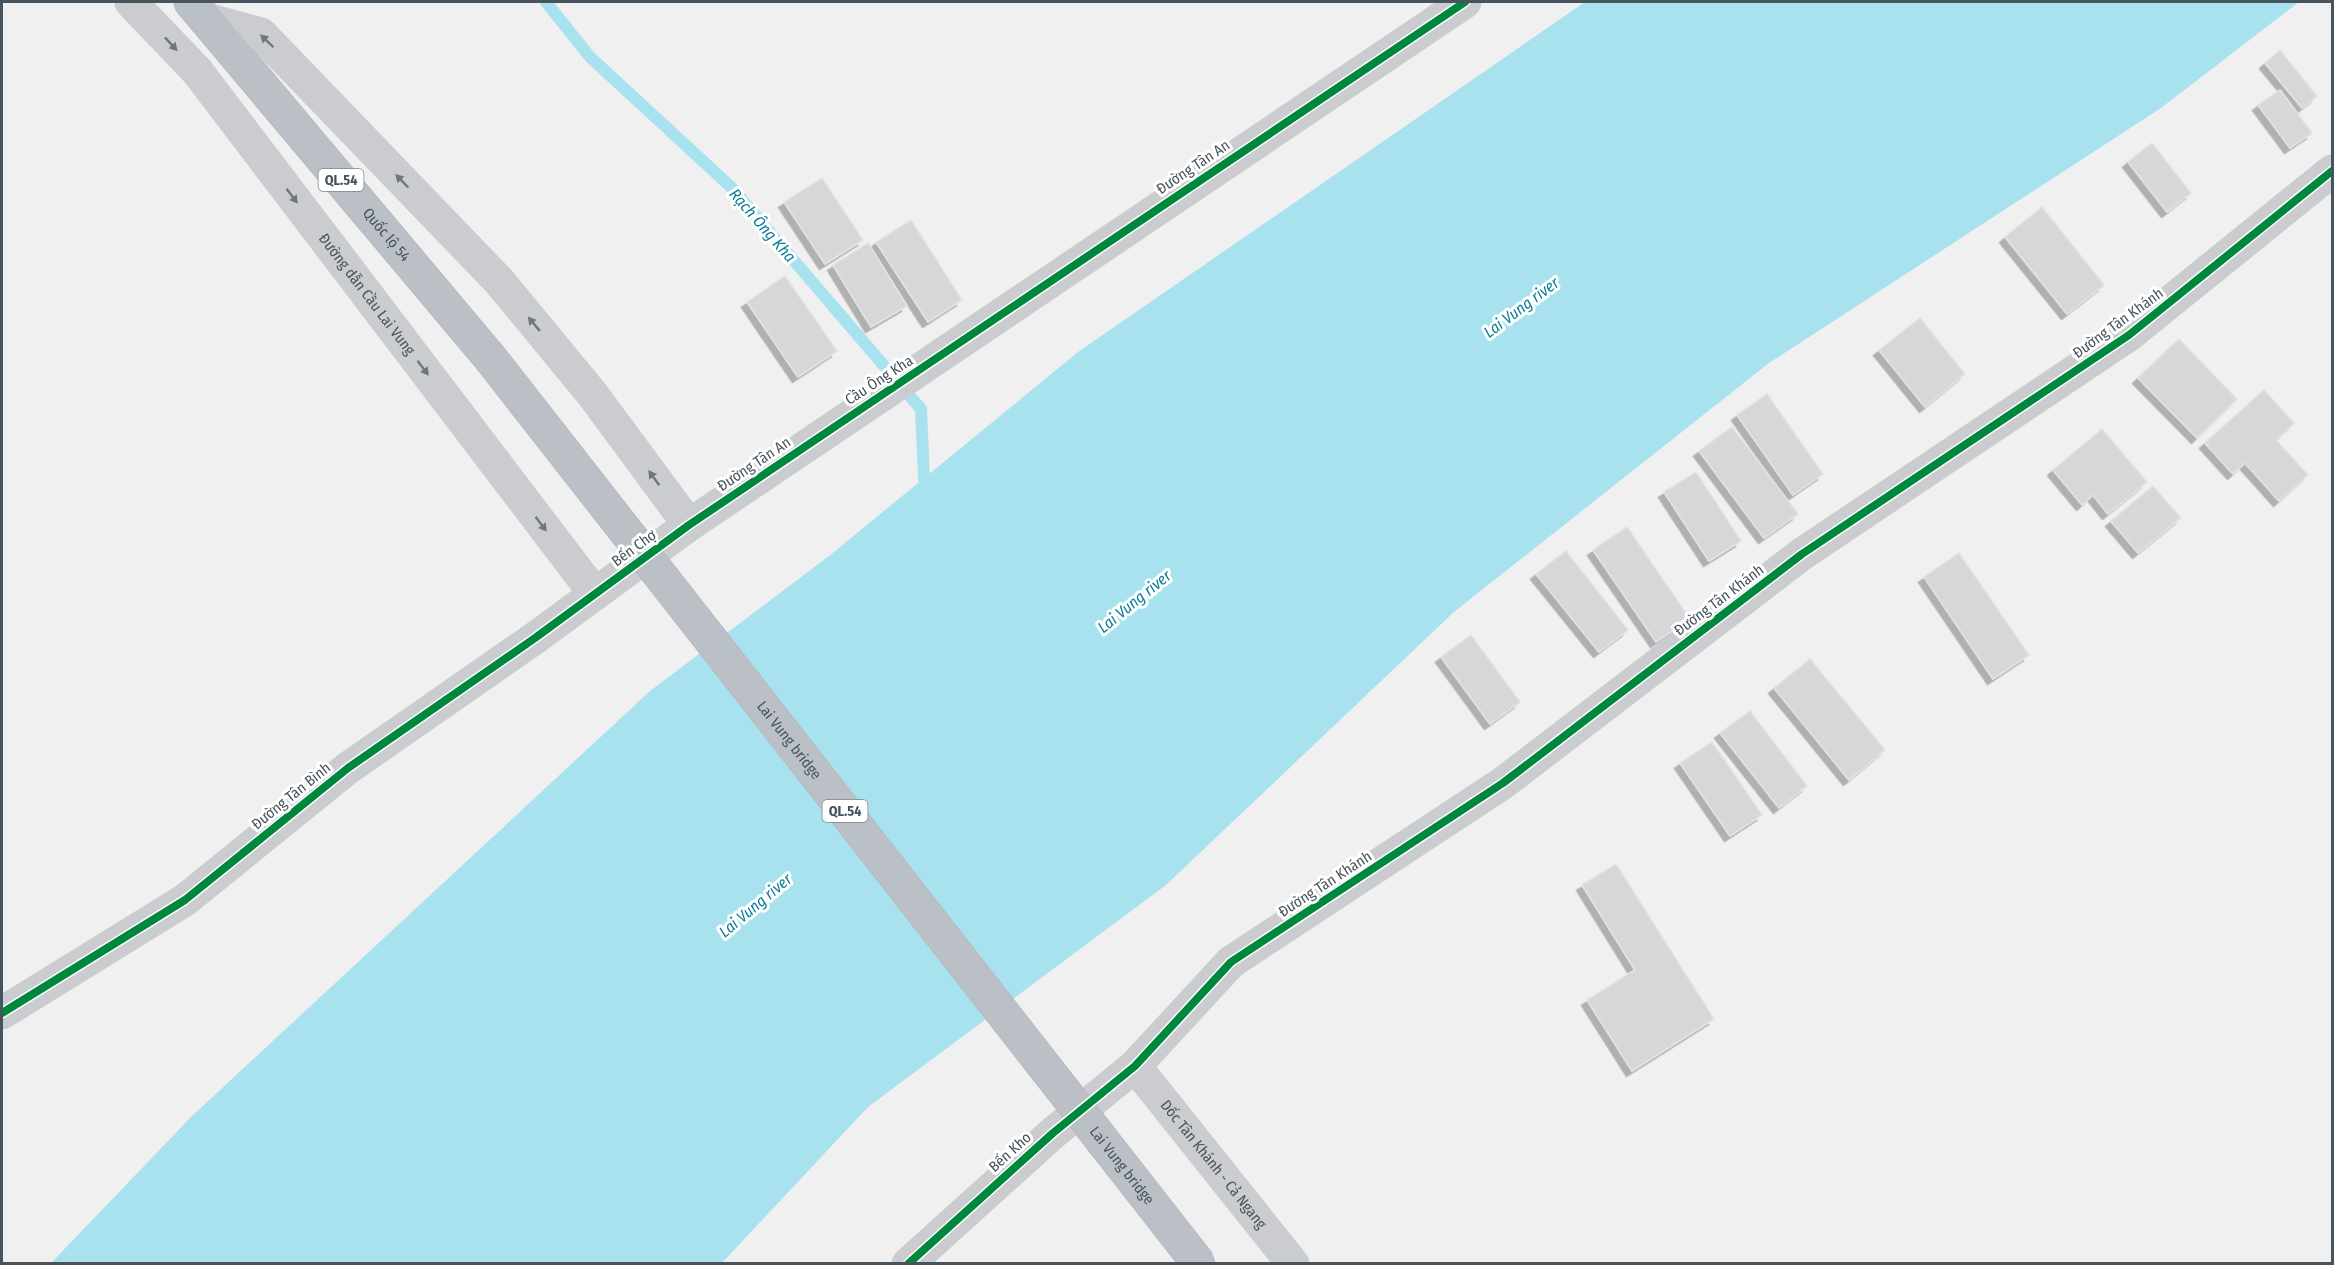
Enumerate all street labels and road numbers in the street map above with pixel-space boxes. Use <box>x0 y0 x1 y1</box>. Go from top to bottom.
street label: Đường Tân An <box>1153 136 1233 198</box>
road number: QL.54 <box>318 169 364 191</box>
street label: Quốc lộ 54 <box>359 204 414 265</box>
street label: Đường dẫn Cầu Lai Vung <box>315 230 419 359</box>
street label: Đường Tân Khánh <box>2069 284 2167 362</box>
street label: Cầu Ông Kha <box>842 351 916 409</box>
street label: Đường Tân An <box>714 433 794 495</box>
street label: Bến Chợ <box>608 525 660 570</box>
street label: Đường Tân Khánh <box>1671 560 1767 640</box>
street label: Lai Vung bridge <box>753 698 825 783</box>
street label: Đường Tân Bình <box>248 759 334 833</box>
road number: QL.54 <box>822 800 868 822</box>
street label: Đường Tân Khánh <box>1275 847 1375 921</box>
street label: Dốc Tân Khánh - Cả Ngang <box>1157 1096 1270 1233</box>
street label: Lai Vung bridge <box>1086 1123 1158 1208</box>
street label: Bến Kho <box>985 1128 1035 1176</box>

